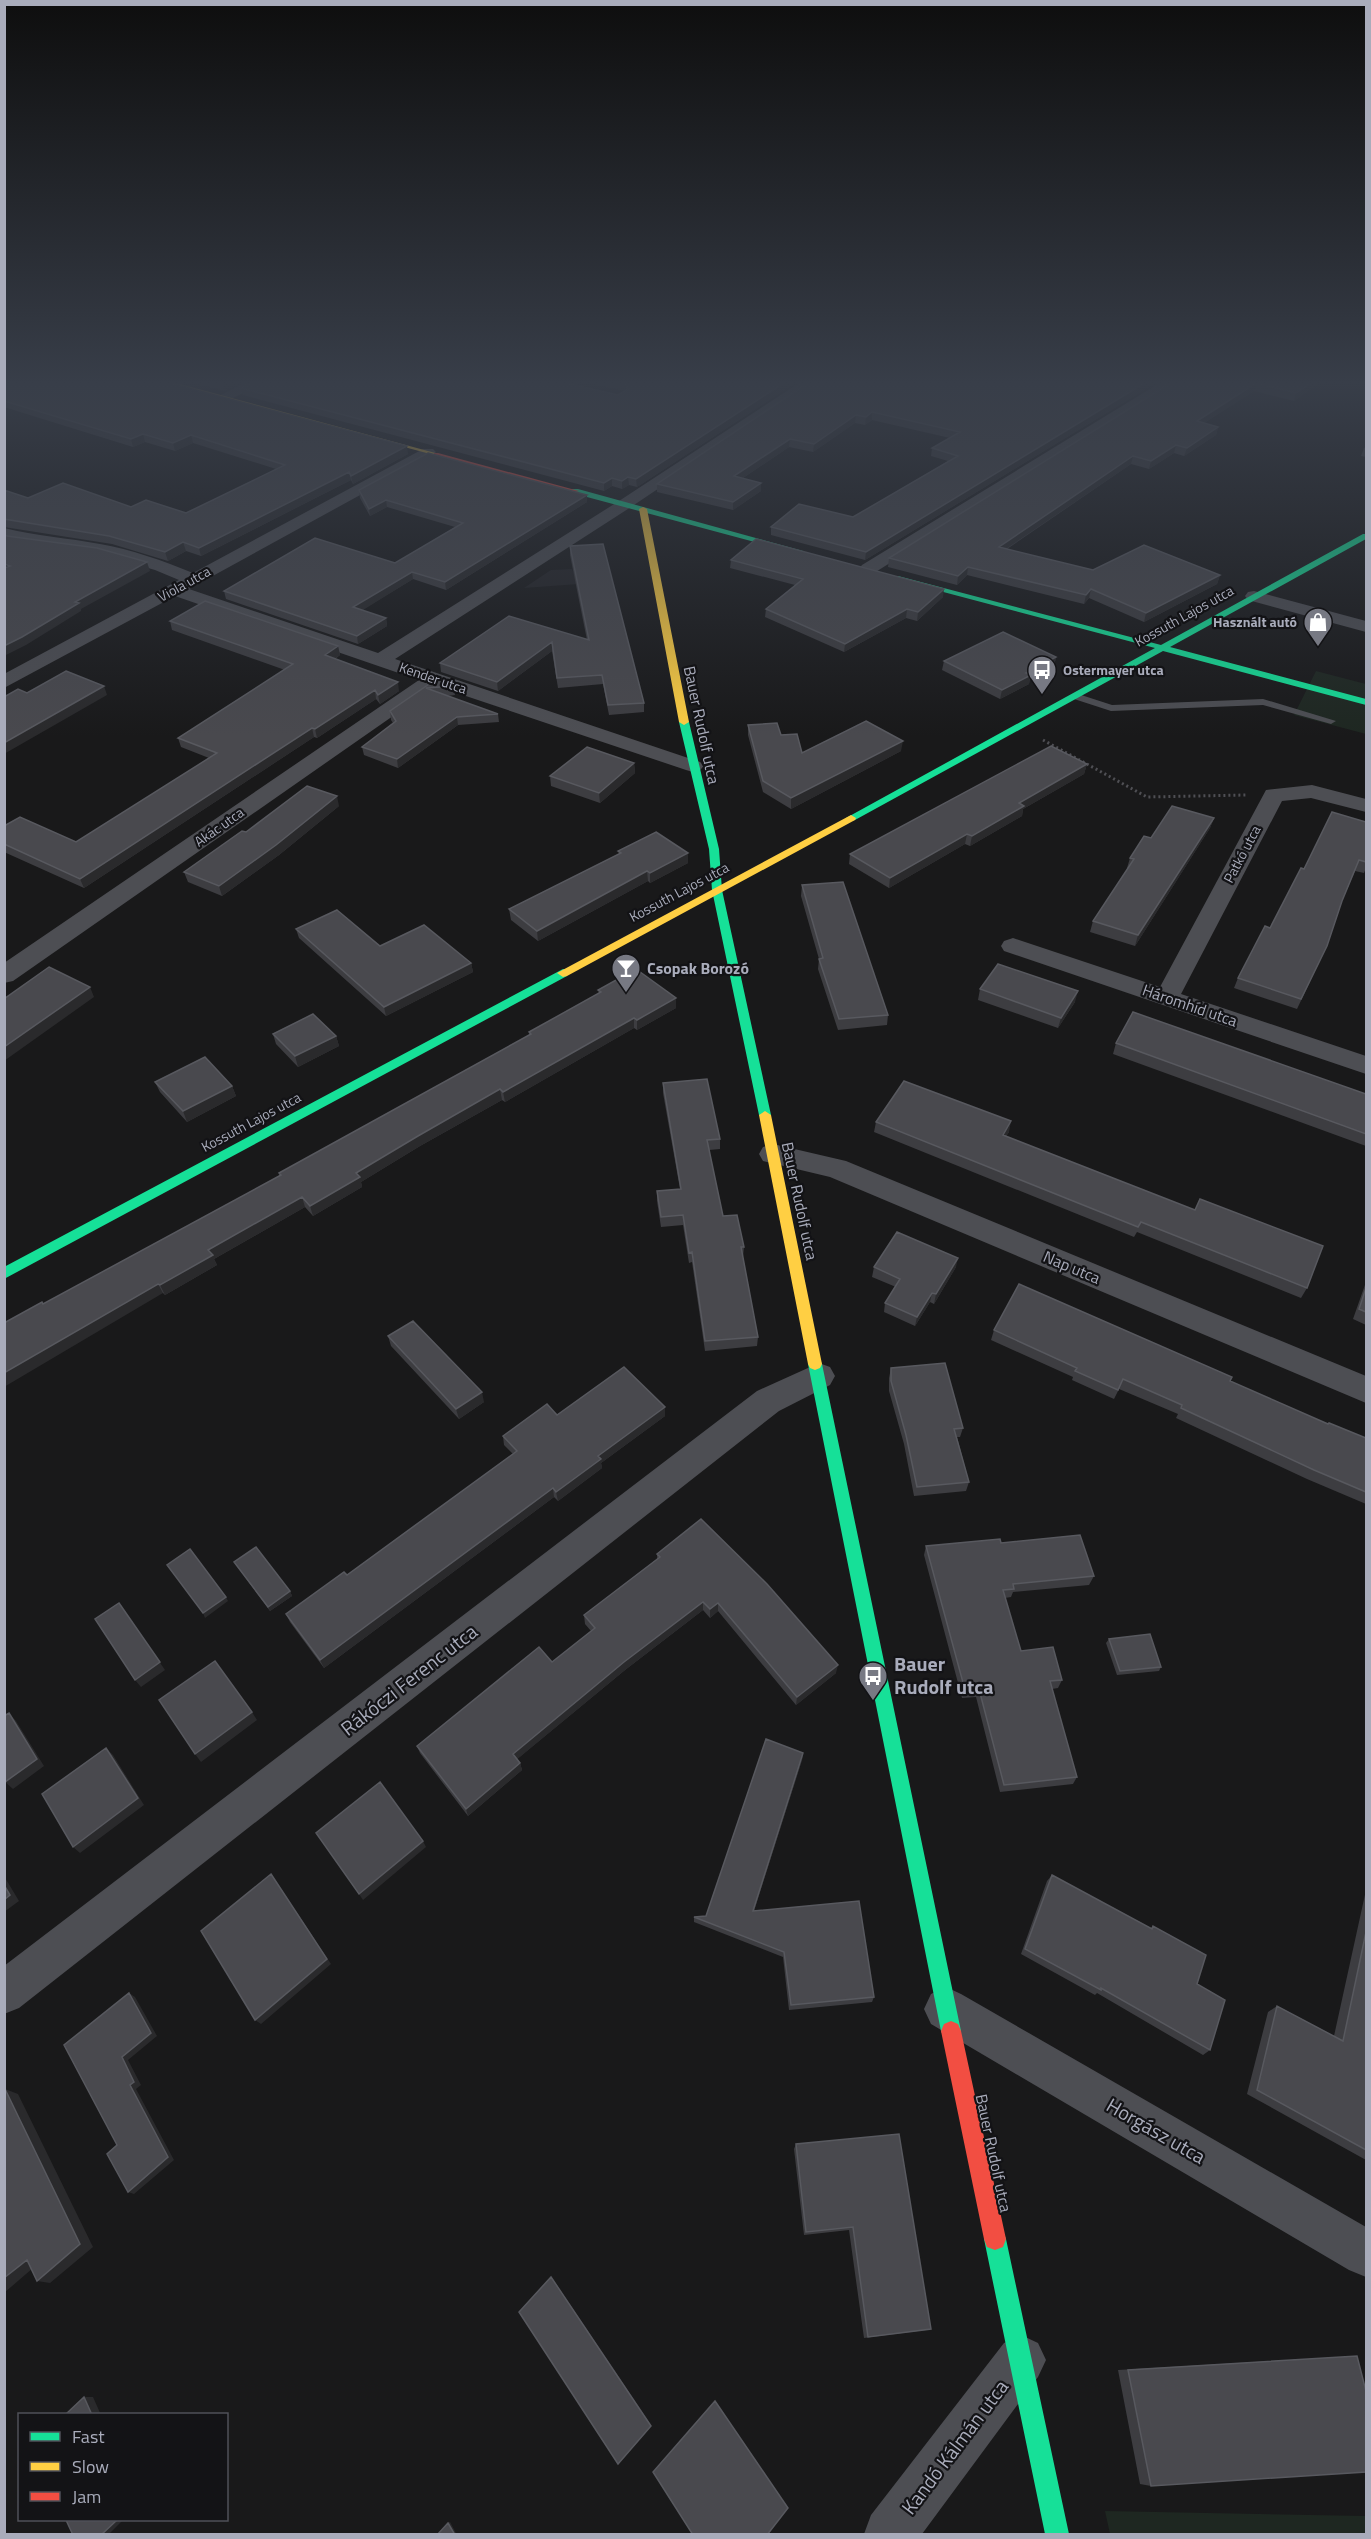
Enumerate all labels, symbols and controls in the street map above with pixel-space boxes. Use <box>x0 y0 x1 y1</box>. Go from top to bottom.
street label: Viola utca <box>154 560 214 607</box>
street label: Kossuth Lajos utca <box>1130 580 1237 651</box>
shop icon: Használt autó <box>1302 606 1334 648</box>
place label: Használt autó <box>1213 611 1297 632</box>
bus stop icon: Ostermayer utca <box>1026 654 1058 696</box>
street label: Kender utca <box>397 656 470 699</box>
place label: Ostermayer utca <box>1063 659 1164 680</box>
street label: Bauer Rudolf utca <box>678 664 726 786</box>
street label: Akác utca <box>189 802 248 851</box>
street label: Patkó utca <box>1218 821 1266 886</box>
street label: Kossuth Lajos utca <box>625 856 732 927</box>
bar icon: Csopak Borozó <box>610 952 642 994</box>
place label: Csopak Borozó <box>647 956 749 980</box>
street label: Háromhíd utca <box>1139 978 1241 1032</box>
street label: Kossuth Lajos utca <box>197 1086 304 1157</box>
street label: Bauer Rudolf utca <box>776 1140 824 1262</box>
street label: Nap utca <box>1040 1244 1104 1290</box>
street label: Rákóczi Ferenc utca <box>334 1616 484 1743</box>
place label: Bauer Rudolf utca <box>894 1648 994 1702</box>
bus stop icon: Bauer Rudolf utca <box>857 1660 889 1702</box>
street label: Horgász utca <box>1101 2090 1212 2172</box>
street label: Bauer Rudolf utca <box>970 2092 1018 2214</box>
street label: Kandó Kálmán utca <box>893 2373 1016 2521</box>
legend <box>18 2413 228 2521</box>
text: Fast <box>72 2423 105 2450</box>
text: Slow <box>72 2453 109 2480</box>
text: Jam <box>72 2483 101 2510</box>

